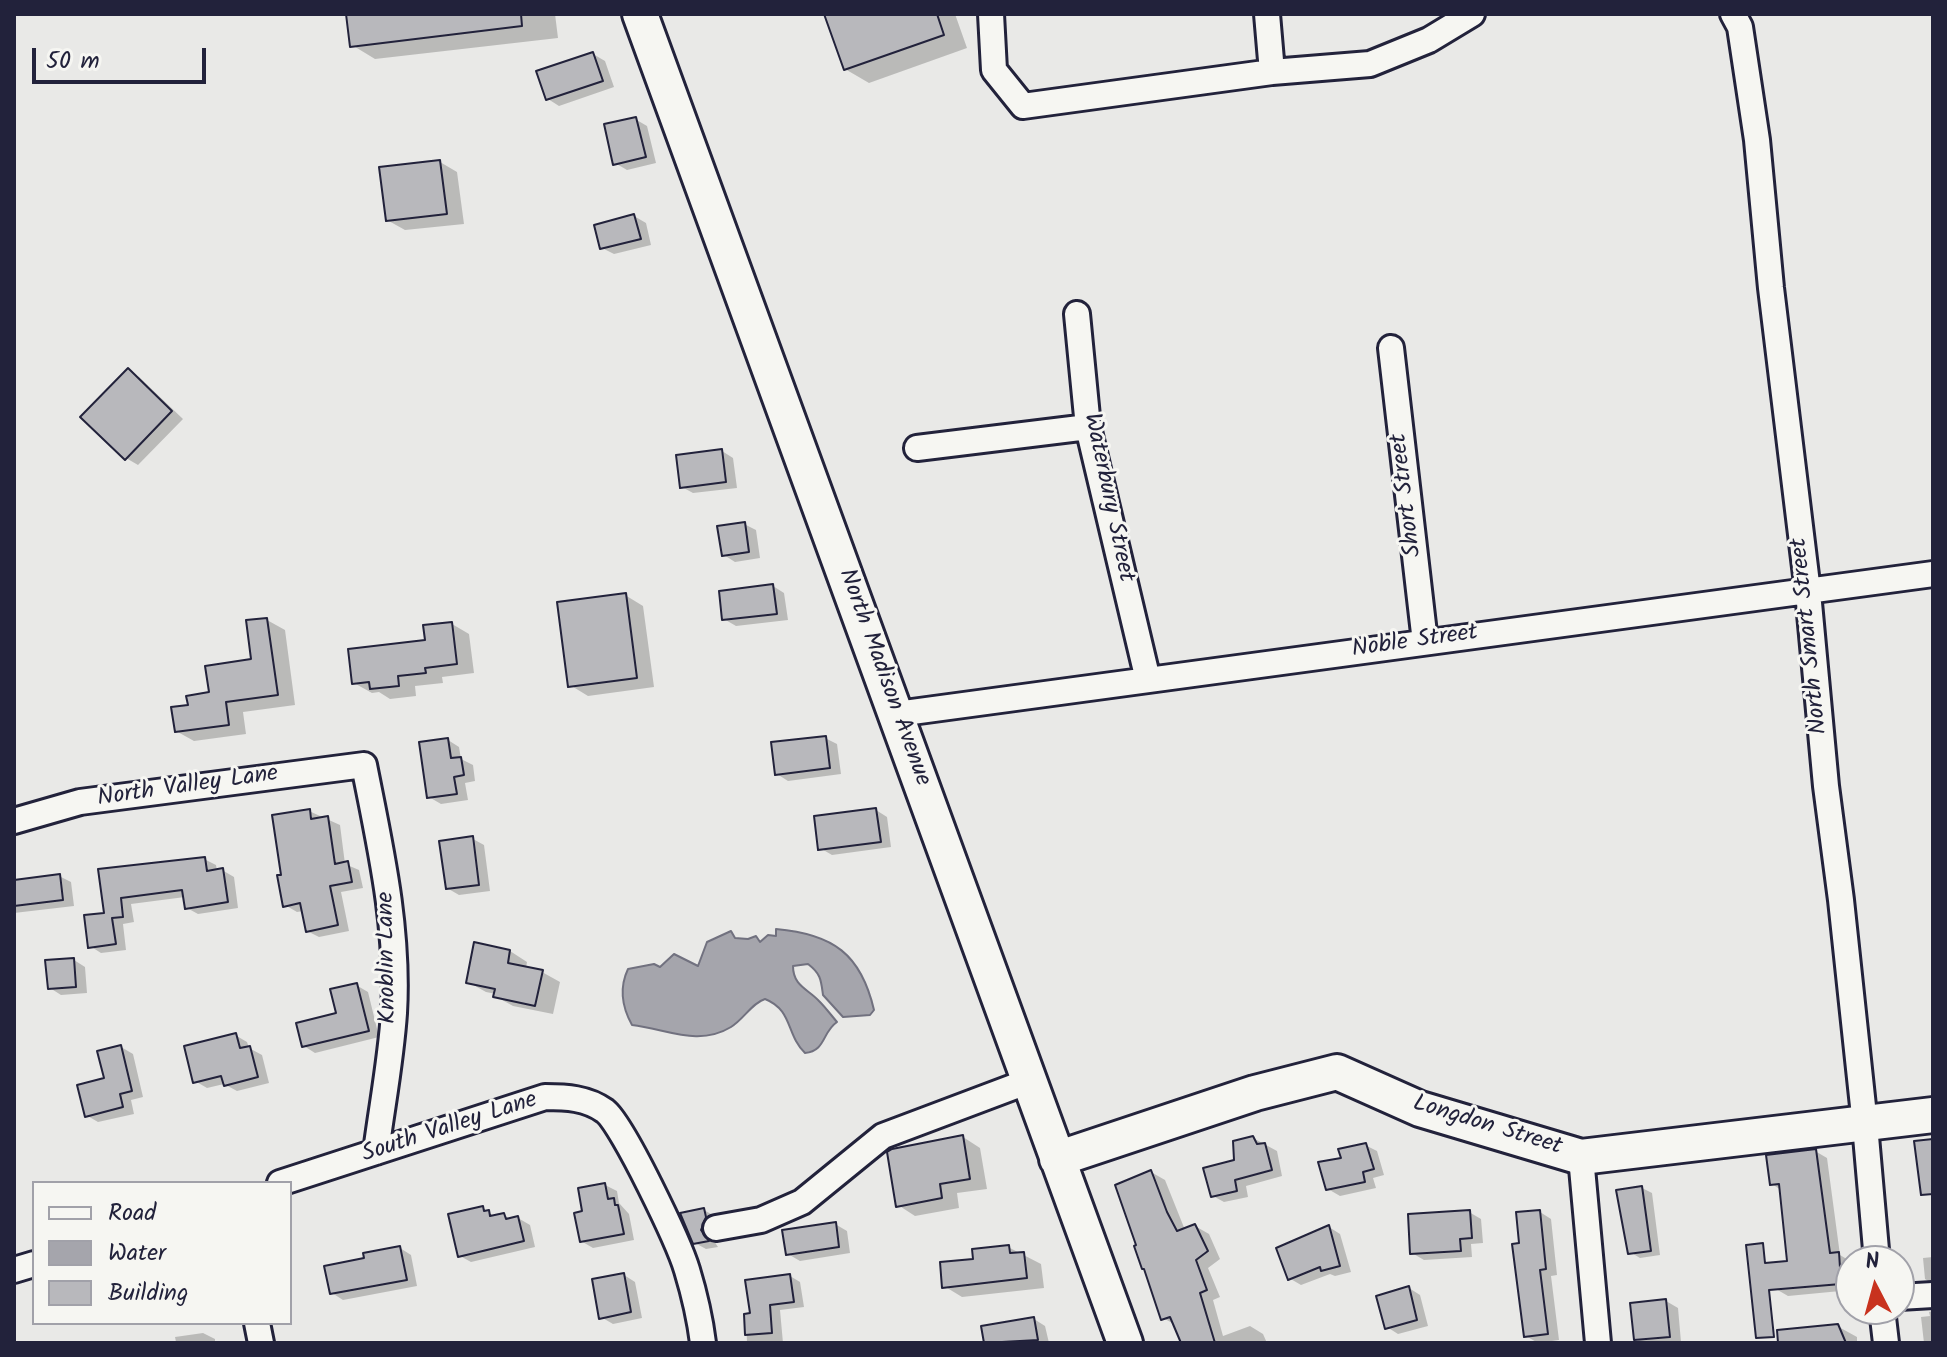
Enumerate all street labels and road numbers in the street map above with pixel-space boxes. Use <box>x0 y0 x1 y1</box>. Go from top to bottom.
street label: Waterbury Street <box>1075 411 1139 585</box>
street label: Short Street <box>1386 432 1430 558</box>
street label: North Smart Street <box>1786 536 1836 736</box>
street label: North Madison Avenue <box>830 566 936 790</box>
street label: Noble Street <box>1350 620 1480 666</box>
street label: North Valley Lane <box>96 761 280 815</box>
street label: Knoblin Lane <box>373 892 405 1024</box>
street label: South Valley Lane <box>359 1087 541 1171</box>
street label: Longdon Street <box>1409 1091 1565 1163</box>

